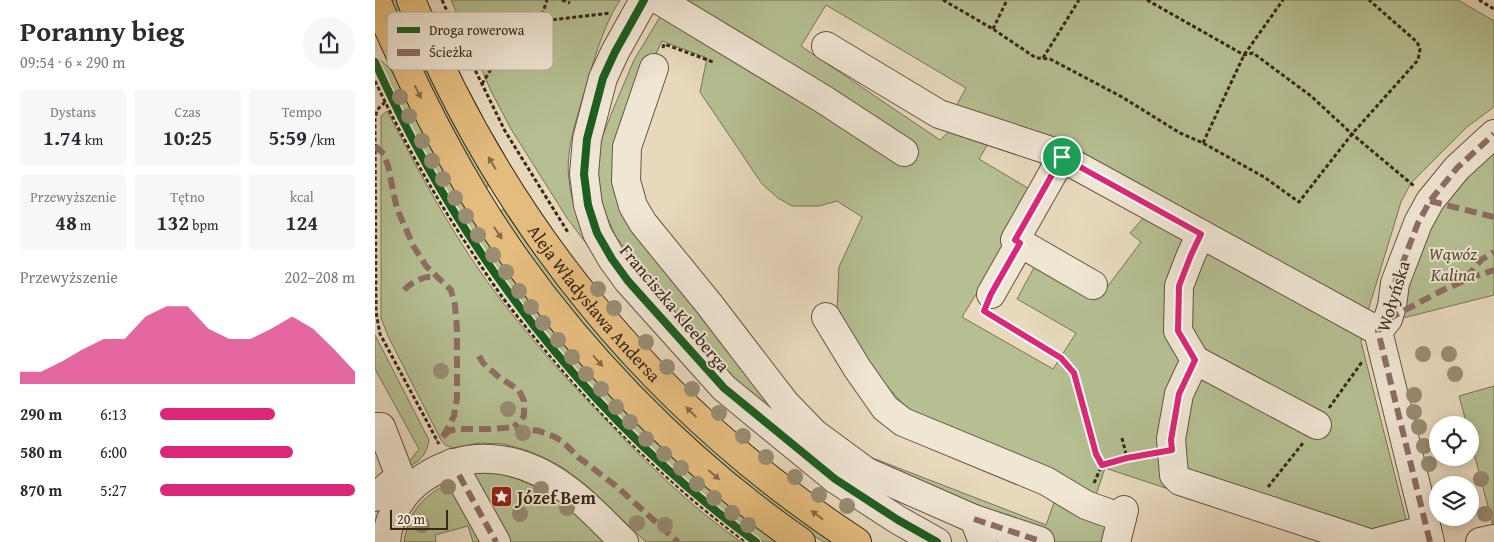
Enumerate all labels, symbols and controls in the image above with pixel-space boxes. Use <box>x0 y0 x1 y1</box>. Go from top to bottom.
text: Poranny bieg <box>20 10 184 51</box>
legend <box>387 12 553 70</box>
button: share <box>303 17 355 69</box>
text: Droga rowerowa <box>429 20 525 40</box>
text: Ścieżka <box>429 42 473 62</box>
text: 09:54 · 6 × 290 m <box>20 50 125 74</box>
one-way arrow <box>414 85 422 99</box>
text: Dystans <box>50 102 96 122</box>
text: Czas <box>175 102 200 122</box>
text: Tempo <box>282 102 322 122</box>
text: 1.74 <box>43 122 82 153</box>
text: 10:25 <box>163 122 212 153</box>
text: 5:59 <box>268 122 307 153</box>
text: km <box>82 130 103 150</box>
text: /km <box>307 130 335 150</box>
pin <box>1041 136 1083 178</box>
icon: arrive <box>1048 143 1076 171</box>
one-way arrow <box>487 156 496 170</box>
text: Przewyższenie <box>30 187 116 207</box>
text: Tętno <box>170 187 205 207</box>
text: kcal <box>290 187 314 207</box>
text: 48 <box>55 207 77 238</box>
text: 132 <box>157 207 189 238</box>
text: 124 <box>286 207 318 238</box>
text: m <box>77 215 91 235</box>
text: bpm <box>189 215 218 235</box>
street label: Aleja Władysława Andersa <box>522 219 668 388</box>
one-way arrow <box>493 227 503 240</box>
street label: Franciszka Kleeberga <box>613 238 737 378</box>
park label: Wąwóz Kalina <box>1429 240 1477 288</box>
street label: Wołyńska <box>1369 257 1417 335</box>
text: Przewyższenie <box>20 265 118 289</box>
text: 202–208 m <box>285 265 355 289</box>
one-way arrow <box>592 355 604 367</box>
text: 290 m <box>20 402 62 426</box>
text: 6:13 <box>100 402 127 426</box>
one-way arrow <box>686 406 698 418</box>
map controls <box>1429 416 1479 526</box>
button: locate <box>1429 416 1479 466</box>
text: 580 m <box>20 440 62 464</box>
text: 6:00 <box>100 440 127 464</box>
one-way arrow <box>708 469 720 481</box>
button: layers <box>1429 476 1479 526</box>
text: 870 m <box>20 478 62 502</box>
text: 5:27 <box>100 478 127 502</box>
place label: Józef Bem <box>514 484 596 511</box>
place icon: Józef Bem <box>489 485 513 509</box>
scale bar <box>390 507 447 530</box>
text: 20 m <box>397 509 425 529</box>
one-way arrow <box>811 509 824 520</box>

